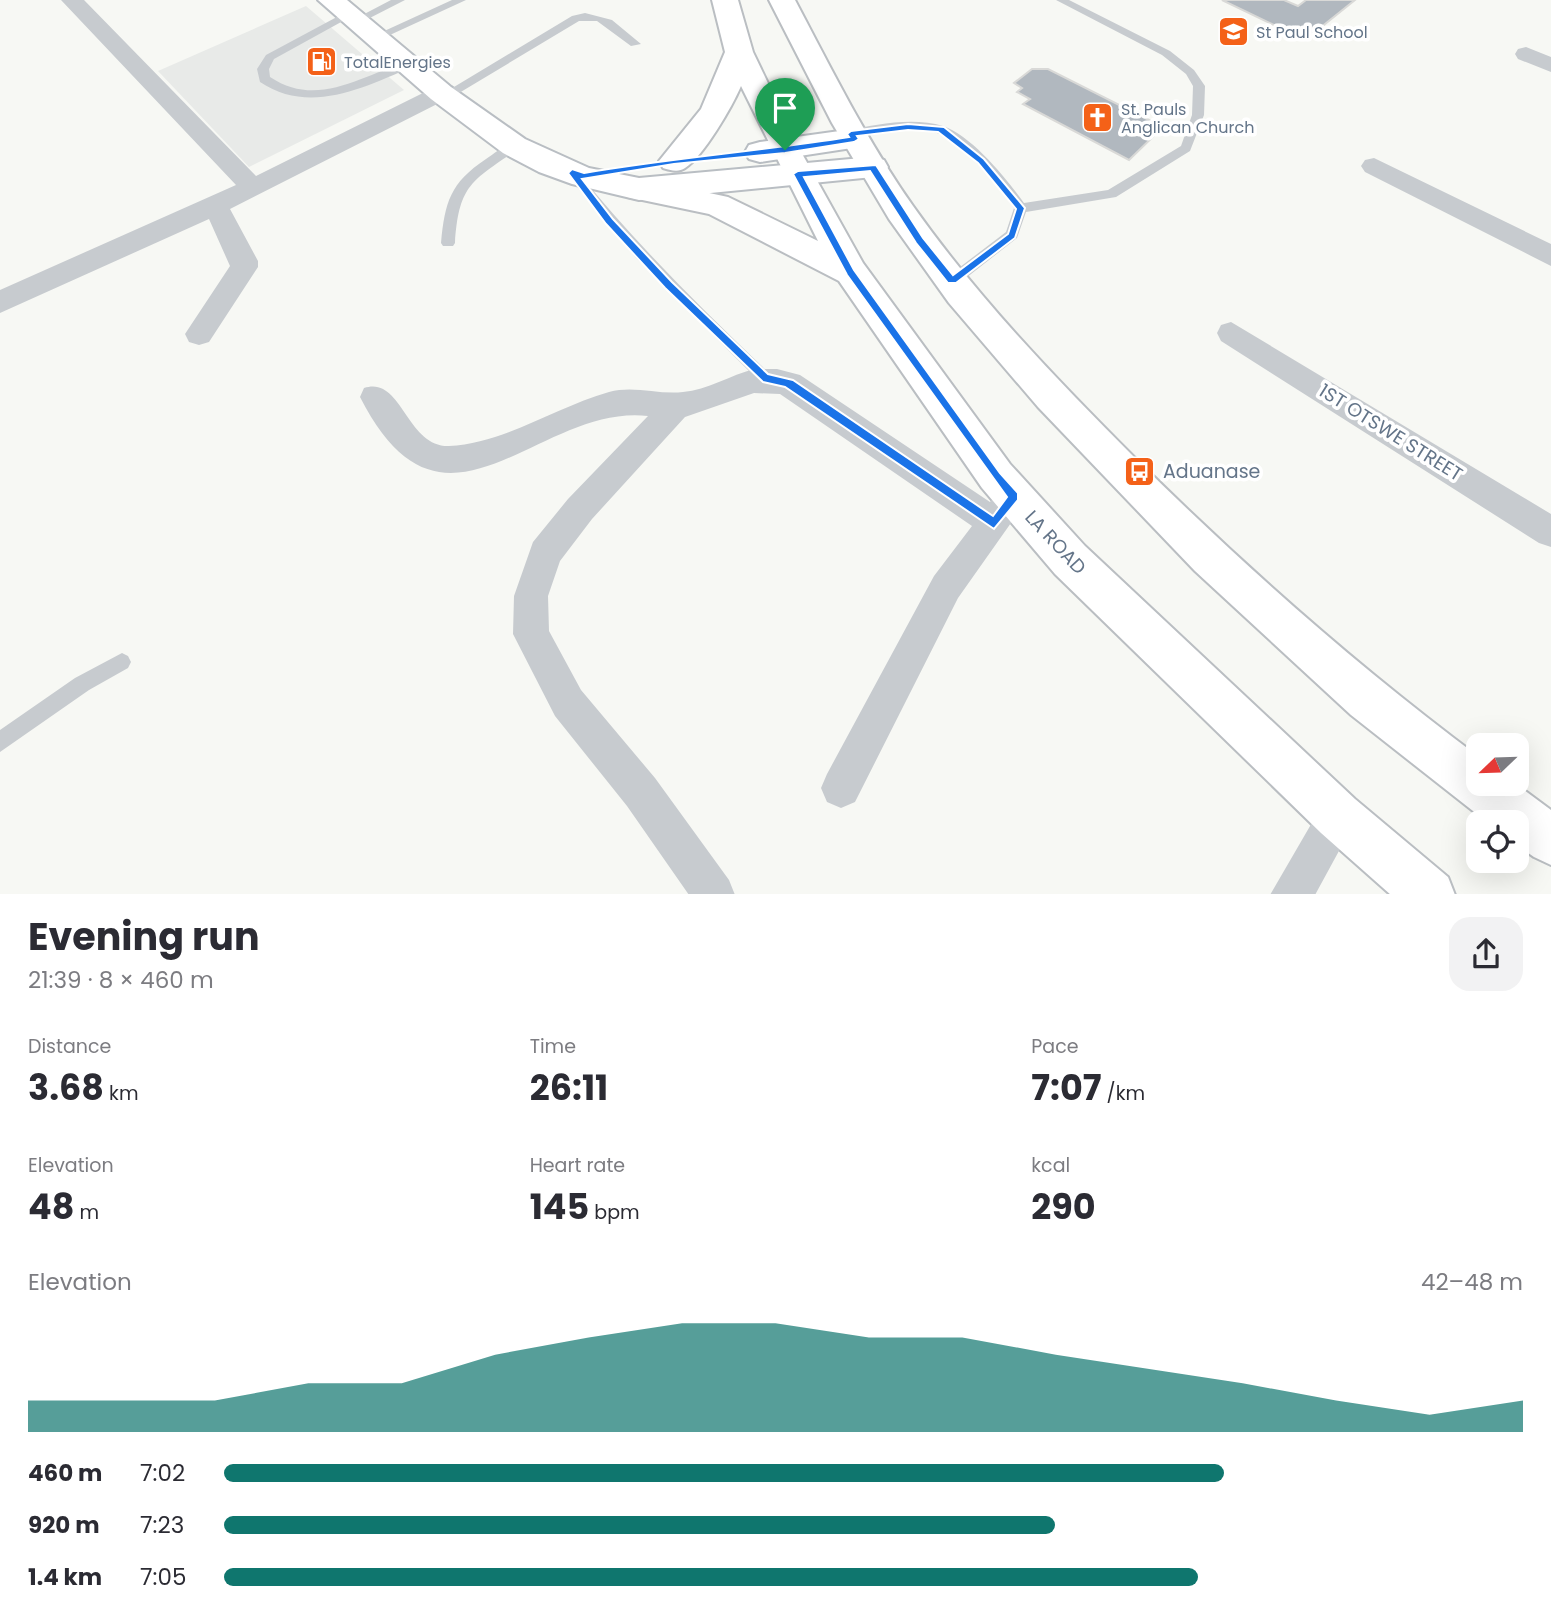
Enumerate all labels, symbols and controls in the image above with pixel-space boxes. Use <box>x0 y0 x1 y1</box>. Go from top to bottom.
school or university icon: St Paul School <box>1216 15 1250 49</box>
place label: St Paul School <box>1256 21 1368 44</box>
fuel station icon: TotalEnergies <box>304 45 338 79</box>
place label: TotalEnergies <box>344 51 451 74</box>
pin <box>755 78 815 150</box>
icon: arrive <box>766 89 804 127</box>
place label: St. Pauls Anglican Church <box>1121 98 1255 139</box>
church icon: St. Pauls Anglican Church <box>1081 101 1115 135</box>
street label: 1ST OTSWE STREET <box>1314 377 1468 488</box>
bus stop icon: Aduanase <box>1123 454 1157 488</box>
place label: Aduanase <box>1163 458 1260 485</box>
street label: LA ROAD <box>1019 504 1092 580</box>
north arrow <box>1466 733 1530 796</box>
map controls <box>1466 733 1529 873</box>
button: locate <box>1466 810 1529 873</box>
text: Evening run <box>28 910 260 963</box>
button: share <box>1449 917 1523 991</box>
text: 21:39 · 8 × 460 m <box>28 964 214 996</box>
text: Distance <box>28 1033 111 1060</box>
text: Time <box>530 1033 576 1060</box>
text: Pace <box>1031 1033 1079 1060</box>
text: 3.68 <box>28 1063 104 1112</box>
text: 26:11 <box>530 1063 608 1112</box>
text: 7:07 <box>1031 1063 1102 1112</box>
text: km <box>104 1080 138 1107</box>
text: /km <box>1102 1080 1145 1107</box>
text: Elevation <box>28 1152 114 1179</box>
text: Heart rate <box>530 1152 625 1179</box>
text: kcal <box>1031 1152 1070 1179</box>
text: 48 <box>28 1182 74 1231</box>
text: 145 <box>530 1182 589 1231</box>
text: 290 <box>1031 1182 1096 1231</box>
text: m <box>74 1199 99 1226</box>
text: bpm <box>589 1199 640 1226</box>
text: Elevation <box>28 1266 132 1298</box>
text: 42–48 m <box>1421 1266 1523 1298</box>
text: 460 m <box>28 1457 102 1489</box>
text: 7:02 <box>140 1457 185 1489</box>
text: 920 m <box>28 1509 100 1541</box>
text: 7:23 <box>140 1509 184 1541</box>
text: 1.4 km <box>28 1561 102 1593</box>
text: 7:05 <box>140 1561 186 1593</box>

